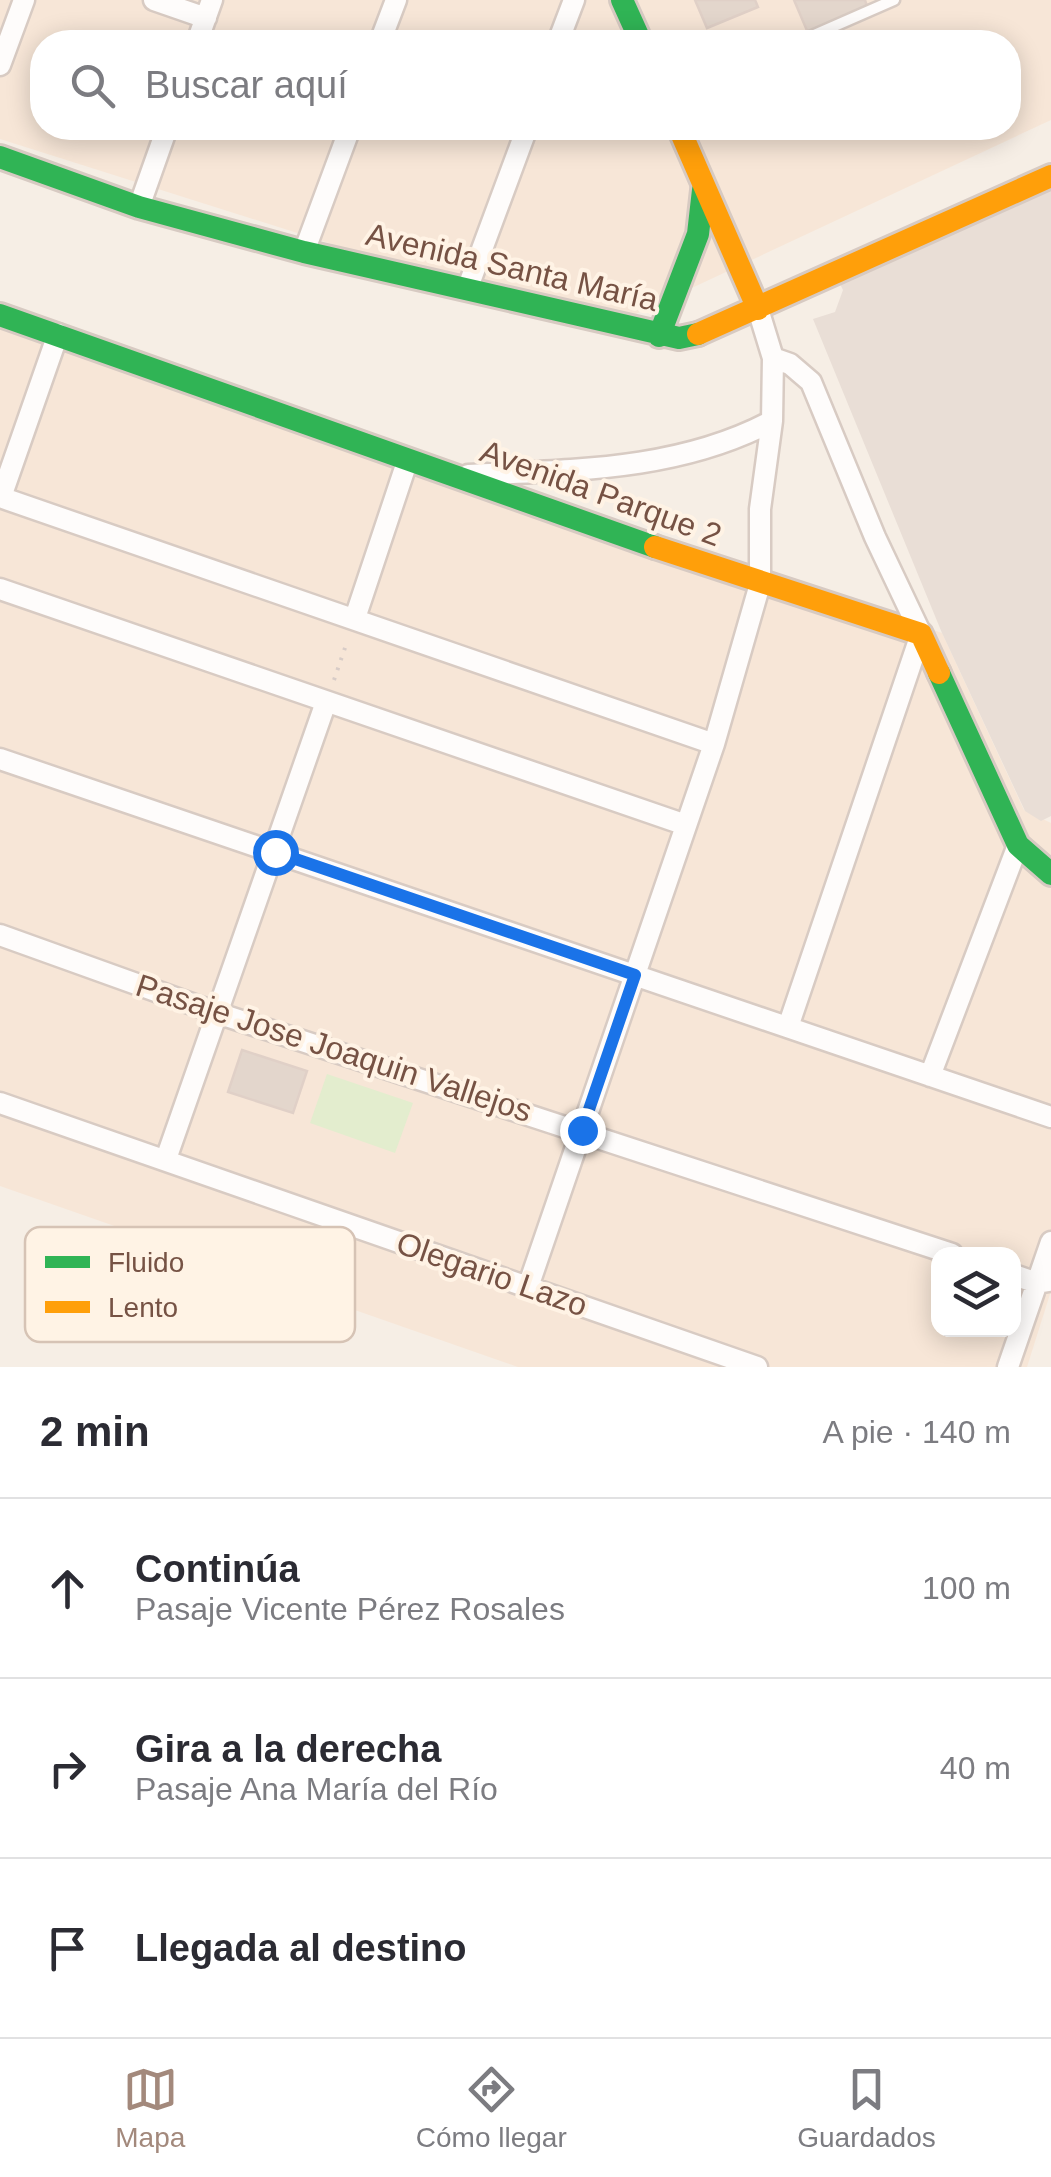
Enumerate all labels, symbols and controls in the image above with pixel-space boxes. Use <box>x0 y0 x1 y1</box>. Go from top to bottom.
search box <box>30 30 1021 140</box>
icon: search <box>65 58 120 113</box>
text: Buscar aquí <box>145 64 348 106</box>
street label: Avenida Santa María <box>363 216 662 318</box>
street label: Avenida Parque 2 <box>476 433 726 553</box>
route start <box>253 830 299 876</box>
street label: Pasaje Jose Joaquin Vallejos <box>132 967 536 1129</box>
route end <box>560 1108 606 1154</box>
street label: Olegario Lazo <box>392 1225 592 1323</box>
legend <box>25 1227 355 1342</box>
text: Fluido <box>108 1247 184 1278</box>
map controls <box>931 1247 1021 1337</box>
button: layers <box>931 1247 1021 1337</box>
text: Lento <box>108 1292 178 1323</box>
text: 2 min <box>40 1408 150 1455</box>
text: A pie · 140 m <box>822 1414 1011 1450</box>
text: Continúa <box>135 1548 300 1590</box>
icon: ahead <box>40 1561 95 1616</box>
text: 100 m <box>922 1570 1011 1606</box>
text: Pasaje Vicente Pérez Rosales <box>135 1591 565 1627</box>
text: Gira a la derecha <box>135 1728 441 1770</box>
icon: right <box>40 1741 95 1796</box>
text: 40 m <box>940 1750 1011 1786</box>
text: Pasaje Ana María del Río <box>135 1771 498 1807</box>
icon: arrive <box>40 1921 95 1976</box>
text: Llegada al destino <box>135 1927 467 1969</box>
tab: Mapa <box>115 2062 185 2154</box>
tab: Cómo llegar <box>416 2062 567 2154</box>
tab: Guardados <box>797 2062 936 2154</box>

